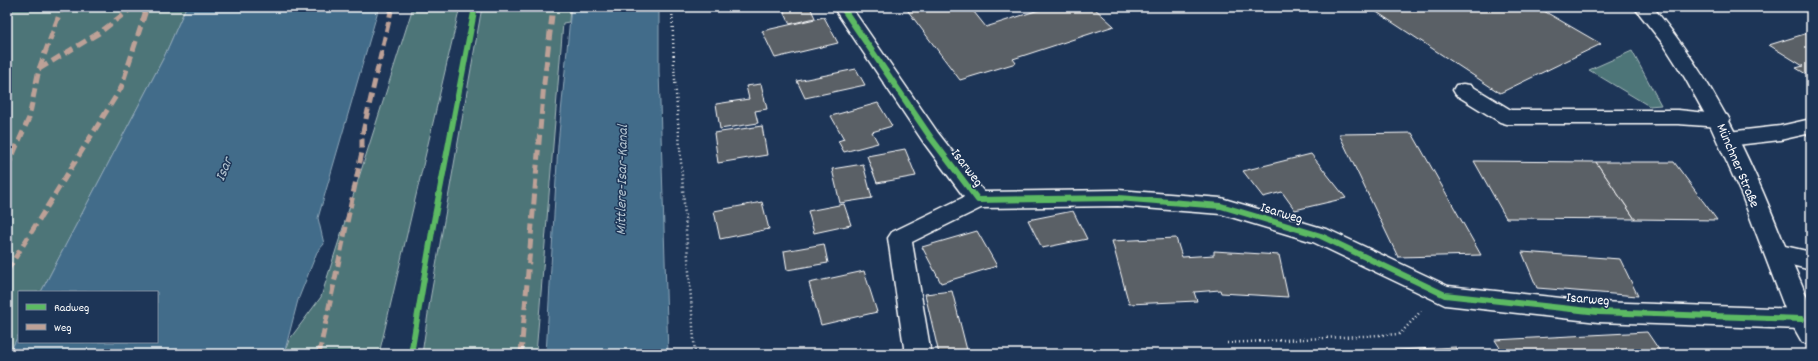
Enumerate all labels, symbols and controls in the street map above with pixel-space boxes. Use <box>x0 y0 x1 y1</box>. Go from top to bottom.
street label: Münchner Straße <box>1710 121 1764 211</box>
water label: Mittlere-Isar-Kanal <box>611 123 635 235</box>
street label: Isarweg <box>945 145 987 192</box>
water label: Isar <box>210 153 240 185</box>
street label: Isarweg <box>1258 198 1305 230</box>
street label: Isarweg <box>1565 288 1610 312</box>
legend <box>18 291 158 343</box>
text: Radweg <box>54 300 89 317</box>
text: Weg <box>54 320 71 337</box>

